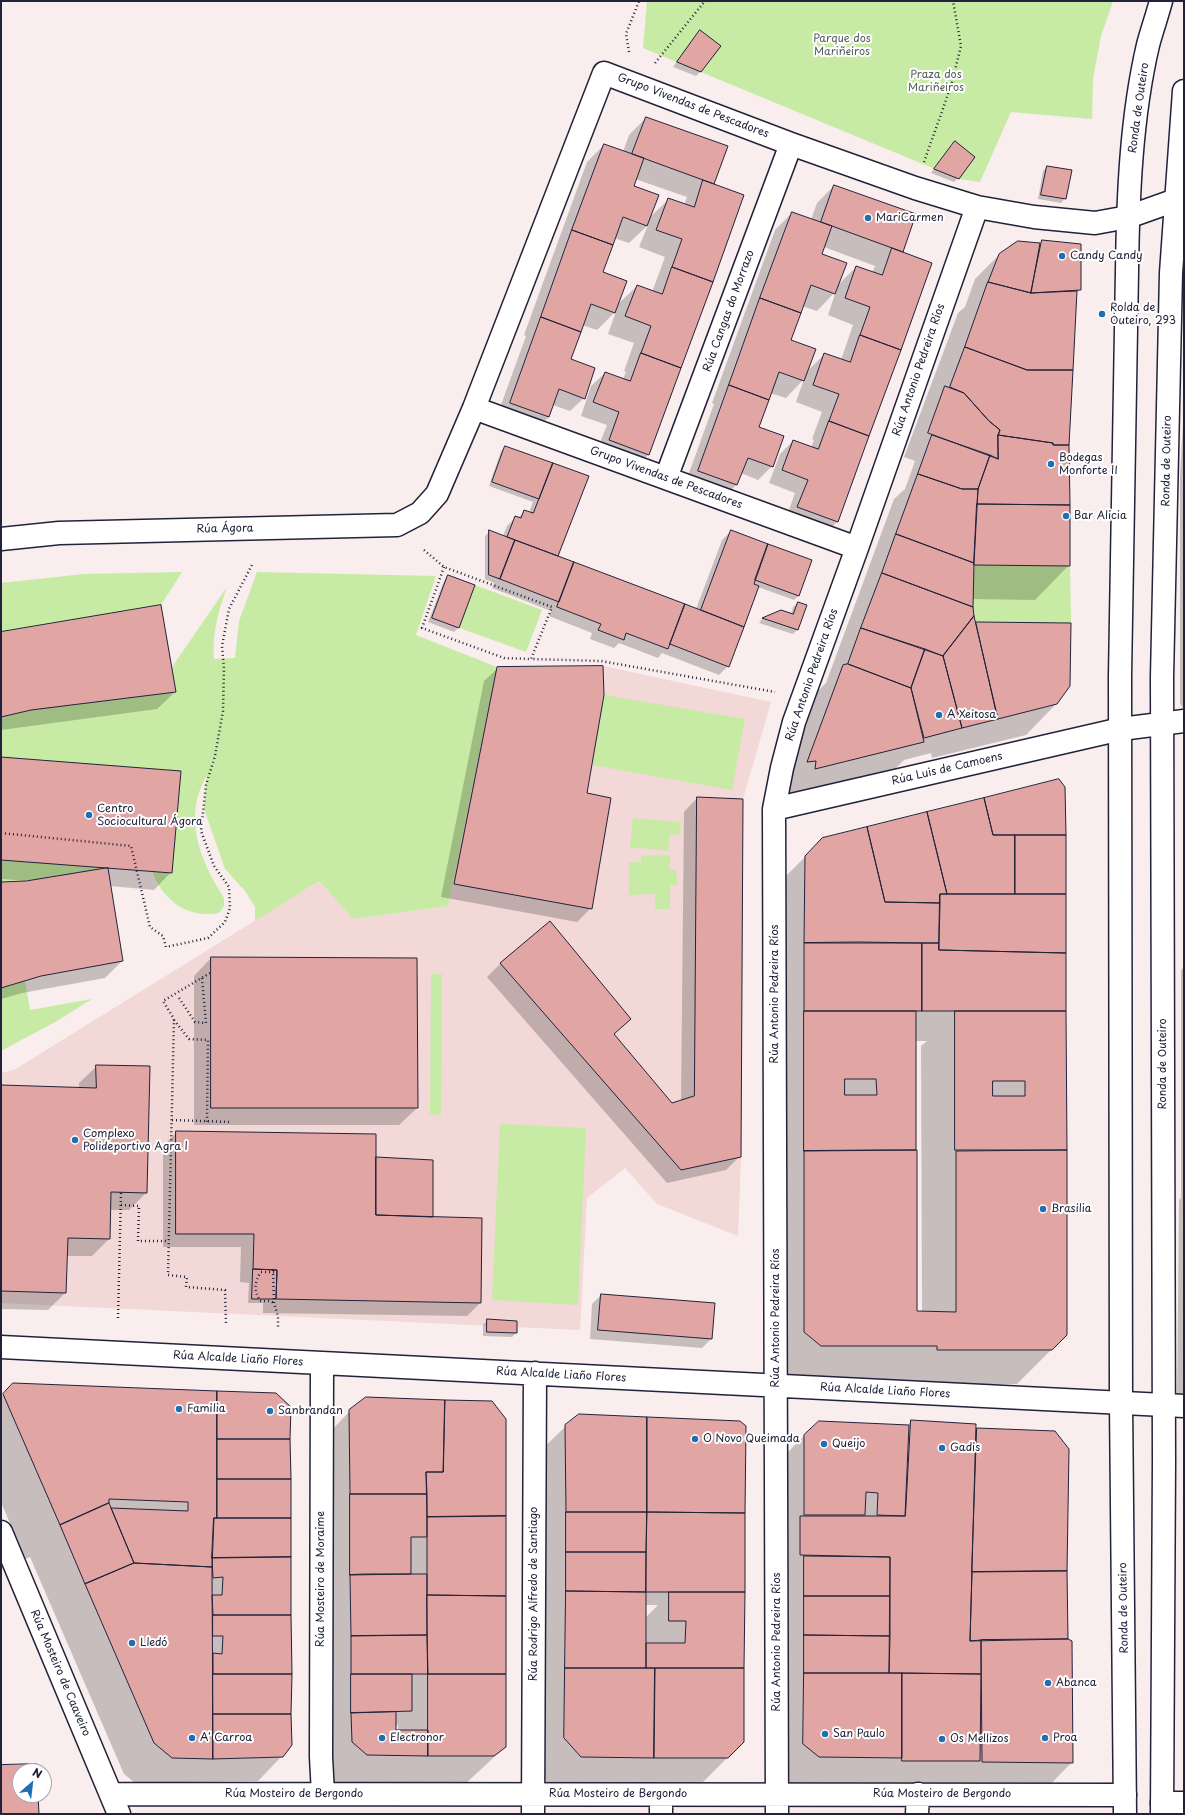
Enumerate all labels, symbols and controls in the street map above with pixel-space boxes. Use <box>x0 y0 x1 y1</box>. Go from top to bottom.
park label: Parque dos Mariñeiros <box>813 32 871 58</box>
street label: Ronda de Outeiro <box>1126 62 1152 154</box>
park label: Praza dos Mariñeiros <box>908 68 964 94</box>
street label: Grupo Vivendas de Pescadores <box>615 71 771 141</box>
place label: MariCarmen <box>876 211 944 225</box>
marker: MariCarmen <box>863 213 873 223</box>
street label: Rúa Cangas do Morrazo <box>701 248 757 374</box>
place label: Candy Candy <box>1070 249 1142 263</box>
marker: Candy Candy <box>1057 251 1067 261</box>
place label: Rolda de Outeiro, 293 <box>1110 301 1176 327</box>
street label: Rúa Antonio Pedreira Ríos <box>890 302 948 438</box>
marker: Rolda de Outeiro, 293 <box>1097 309 1107 319</box>
street label: Ronda de Outeiro <box>1160 415 1174 507</box>
street label: Grupo Vivendas de Pescadores <box>588 444 744 512</box>
place label: Bodegas Monforte II <box>1059 451 1118 477</box>
marker: Bodegas Monforte II <box>1046 459 1056 469</box>
place label: Bar Alicia <box>1074 509 1127 523</box>
marker: Bar Alicia <box>1061 511 1071 521</box>
street label: Rúa Ágora <box>196 522 254 536</box>
street label: Rúa Antonio Pedreira Ríos <box>783 607 841 743</box>
place label: A Xeitosa <box>947 708 996 722</box>
marker: A Xeitosa <box>934 710 944 720</box>
street label: Rúa Luis de Camoens <box>890 750 1004 788</box>
place label: Centro Sociocultural Ágora <box>97 802 203 828</box>
marker: Centro Sociocultural Ágora <box>84 810 94 820</box>
street label: Rúa Antonio Pedreira Ríos <box>768 924 782 1064</box>
street label: Ronda de Outeiro <box>1156 1018 1170 1110</box>
place label: Complexo Polideportivo Agra I <box>83 1127 188 1153</box>
marker: Complexo Polideportivo Agra I <box>70 1135 80 1145</box>
place label: Brasilia <box>1051 1202 1092 1216</box>
marker: Brasilia <box>1038 1204 1048 1214</box>
street label: Rúa Antonio Pedreira Ríos <box>769 1248 783 1388</box>
street label: Rúa Alcalde Liaño Flores <box>173 1349 303 1369</box>
street label: Rúa Alcalde Liaño Flores <box>496 1365 626 1385</box>
street label: Rúa Alcalde Liaño Flores <box>820 1381 950 1401</box>
place label: Familia <box>187 1402 226 1416</box>
marker: Familia <box>174 1404 184 1414</box>
place label: Sanbrandan <box>278 1404 343 1418</box>
marker: Sanbrandan <box>265 1406 275 1416</box>
place label: O Novo Queimada <box>703 1432 800 1446</box>
marker: O Novo Queimada <box>690 1434 700 1444</box>
place label: Queijo <box>832 1437 865 1451</box>
marker: Queijo <box>819 1439 829 1449</box>
place label: Gadis <box>950 1441 980 1455</box>
marker: Gadis <box>937 1443 947 1453</box>
street label: Rúa Rodrigo Alfredo de Santiago <box>527 1507 541 1681</box>
street label: Rúa Mosteiro de Moraime <box>314 1511 328 1647</box>
street label: Ronda de Outeiro <box>1117 1562 1131 1654</box>
street label: Rúa Antonio Pedreira Ríos <box>770 1572 784 1712</box>
street label: Rúa Mosteiro de Caaveiro <box>27 1608 93 1738</box>
place label: Lledó <box>140 1636 167 1650</box>
marker: Lledó <box>127 1638 137 1648</box>
place label: Abanca <box>1056 1676 1097 1690</box>
marker: Abanca <box>1043 1678 1053 1688</box>
place label: San Paulo <box>833 1727 885 1741</box>
marker: San Paulo <box>820 1729 830 1739</box>
place label: A' Carroa <box>200 1731 252 1745</box>
place label: Electronor <box>390 1731 444 1745</box>
place label: Proa <box>1053 1731 1077 1745</box>
place label: Os Mellizos <box>950 1732 1008 1746</box>
marker: A' Carroa <box>187 1733 197 1743</box>
marker: Electronor <box>377 1733 387 1743</box>
marker: Proa <box>1040 1733 1050 1743</box>
marker: Os Mellizos <box>937 1734 947 1744</box>
north arrow <box>12 1763 52 1803</box>
text: N <box>30 1763 45 1782</box>
street label: Rúa Mosteiro de Bergondo <box>225 1787 363 1801</box>
street label: Rúa Mosteiro de Bergondo <box>549 1787 687 1801</box>
street label: Rúa Mosteiro de Bergondo <box>873 1787 1011 1801</box>

